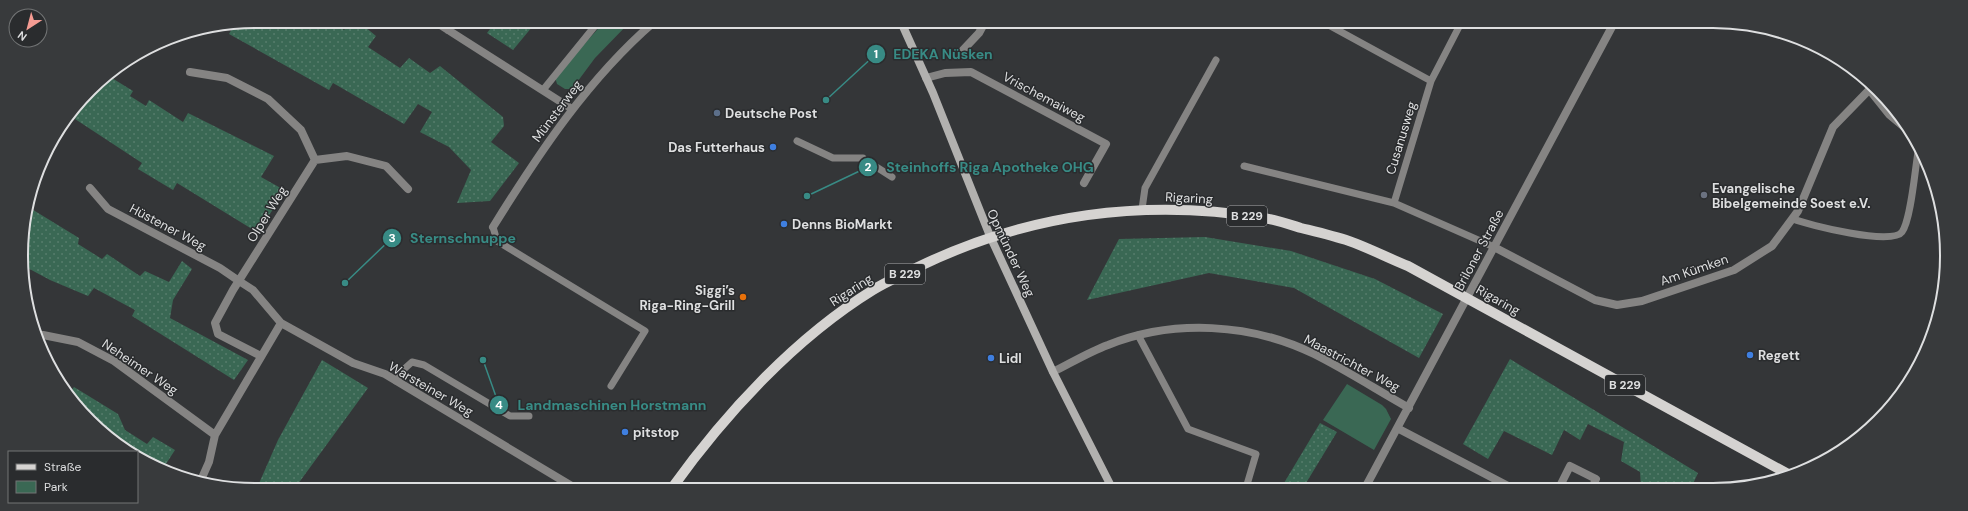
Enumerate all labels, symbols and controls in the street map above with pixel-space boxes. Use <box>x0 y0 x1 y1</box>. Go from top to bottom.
north arrow <box>8 8 48 48</box>
text: N <box>15 28 29 44</box>
callout: EDEKA Nüsken <box>866 41 1001 67</box>
text: EDEKA Nüsken <box>893 45 993 63</box>
text: 1 <box>874 46 878 62</box>
street label: Vrischemaiweg <box>1000 68 1088 126</box>
street label: Münsterweg <box>528 77 586 145</box>
street label: Cusanusweg <box>1382 99 1420 177</box>
place label: Deutsche Post <box>725 105 817 122</box>
marker: Deutsche Post <box>712 108 722 118</box>
place label: Das Futterhaus <box>668 139 765 156</box>
marker: Das Futterhaus <box>768 142 778 152</box>
callout: Steinhoffs Riga Apotheke OHG <box>858 154 1102 180</box>
text: Steinhoffs Riga Apotheke OHG <box>886 158 1094 176</box>
text: 2 <box>865 159 872 175</box>
place label: Evangelische Bibelgemeinde Soest e.V. <box>1712 180 1871 212</box>
street label: Olper Weg <box>243 183 291 245</box>
street label: Rigaring <box>1165 188 1213 208</box>
marker: Evangelische Bibelgemeinde Soest e.V. <box>1699 190 1709 200</box>
street label: Hüstener Weg <box>127 200 209 254</box>
street label: Opmünder Weg <box>983 206 1039 300</box>
road number: B 229 <box>1227 206 1267 226</box>
street label: Briloner Straße <box>1450 206 1508 294</box>
place label: Denns BioMarkt <box>792 216 892 233</box>
marker: Denns BioMarkt <box>779 219 789 229</box>
callout: Sternschnuppe <box>382 225 524 251</box>
text: Sternschnuppe <box>410 229 516 247</box>
text: 3 <box>388 230 396 246</box>
street label: Am Kümken <box>1658 250 1730 290</box>
road number: B 229 <box>885 264 925 284</box>
street label: Rigaring <box>826 270 876 310</box>
street label: Rigaring <box>1473 281 1523 319</box>
place label: Siggi’s Riga-Ring-Grill <box>639 282 735 314</box>
marker: Siggi’s Riga-Ring-Grill <box>738 292 748 302</box>
street label: Maastrichter Weg <box>1301 331 1403 395</box>
street label: Neheimer Weg <box>99 335 181 399</box>
place label: Regett <box>1758 347 1800 364</box>
place label: Lidl <box>999 350 1022 367</box>
marker: Regett <box>1745 350 1755 360</box>
marker: Lidl <box>986 353 996 363</box>
street label: Warsteiner Weg <box>386 358 476 420</box>
road number: B 229 <box>1605 375 1645 395</box>
callout: Landmaschinen Horstmann <box>489 392 714 418</box>
text: Landmaschinen Horstmann <box>518 396 706 414</box>
text: 4 <box>495 397 503 413</box>
place label: pitstop <box>633 424 679 441</box>
marker: pitstop <box>620 427 630 437</box>
legend <box>8 451 138 503</box>
text: Straße <box>44 459 81 475</box>
text: Park <box>44 479 68 495</box>

